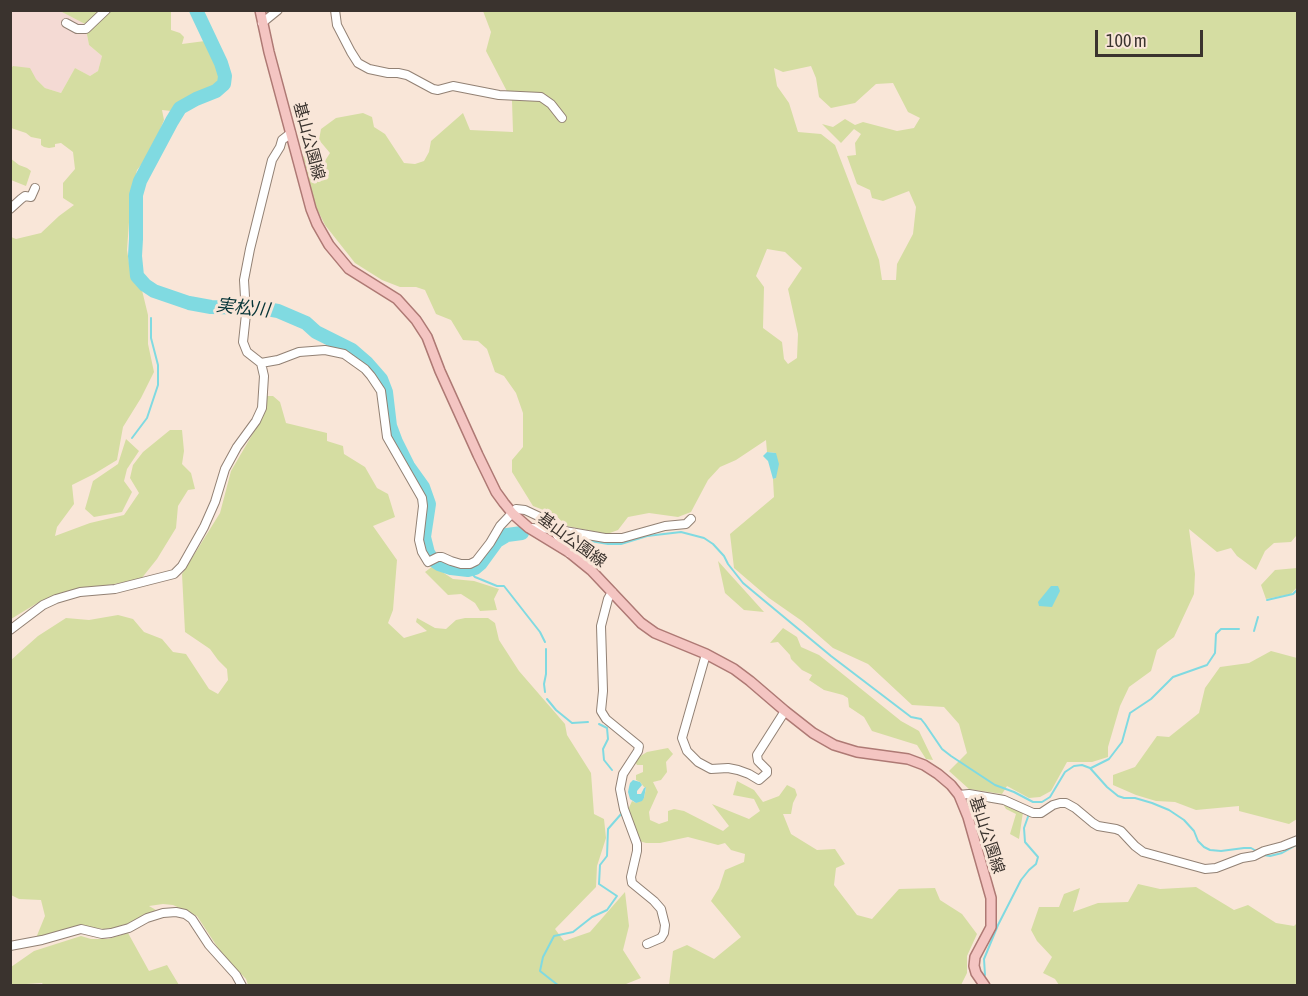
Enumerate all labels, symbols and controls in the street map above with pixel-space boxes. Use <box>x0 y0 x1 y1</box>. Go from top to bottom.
scale bar <box>1098 18 1206 56</box>
text: 100 m <box>1106 30 1147 51</box>
street label: 基山公園線 <box>289 100 329 182</box>
water label: 実松川 <box>215 294 271 322</box>
street label: 基山公園線 <box>534 509 610 571</box>
street label: 基山公園線 <box>966 794 1008 876</box>

